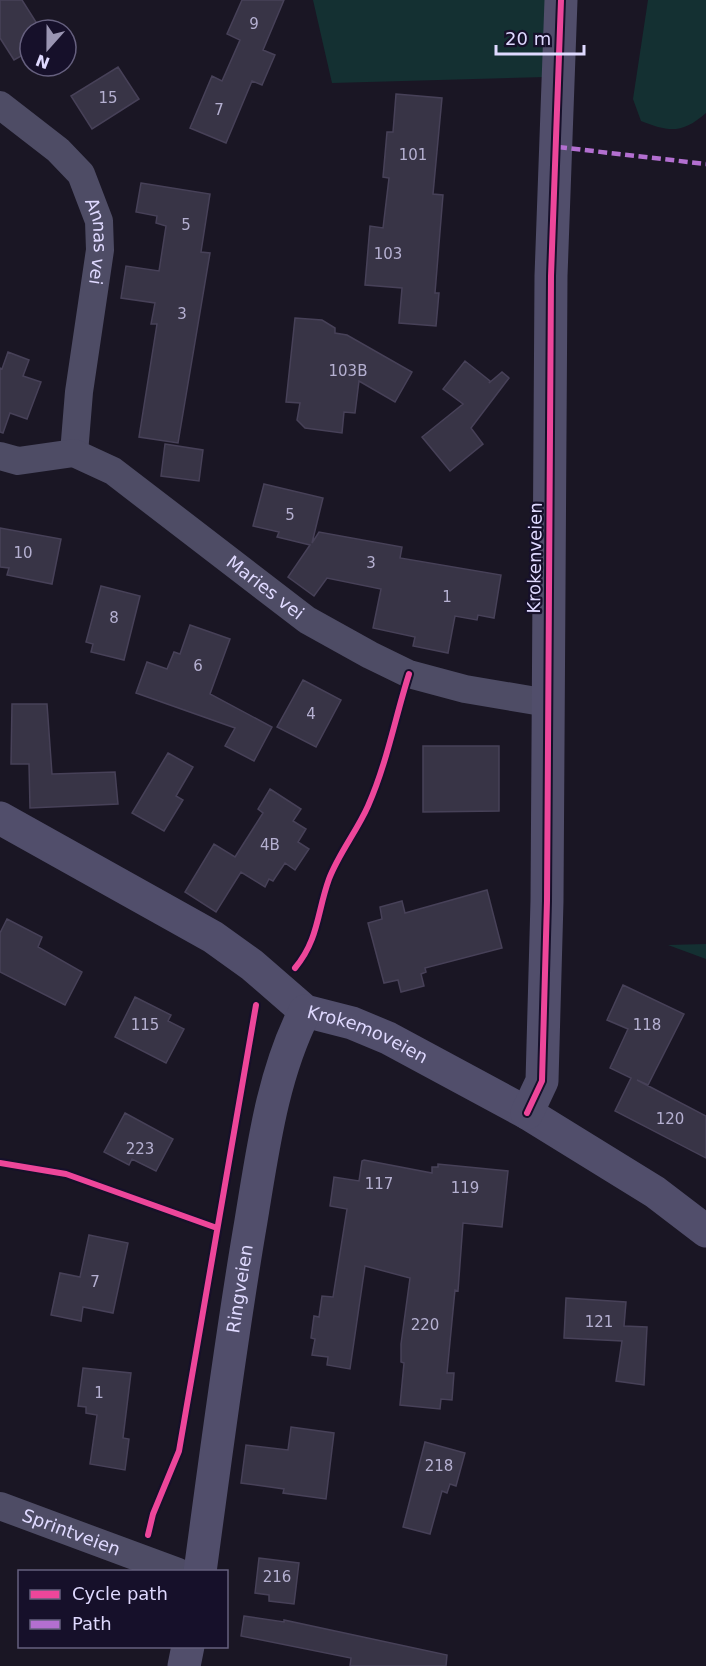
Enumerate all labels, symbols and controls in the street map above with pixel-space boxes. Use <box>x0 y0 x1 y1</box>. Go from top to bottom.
house number: 9 <box>249 15 259 33</box>
north arrow <box>18 18 78 78</box>
scale bar <box>496 18 584 56</box>
text: 20 m <box>505 28 551 49</box>
text: N <box>33 50 52 73</box>
house number: 15 <box>98 89 118 107</box>
house number: 7 <box>214 101 224 119</box>
house number: 101 <box>399 146 427 164</box>
street label: Annas vei <box>81 195 111 286</box>
house number: 5 <box>181 216 191 234</box>
house number: 103 <box>374 245 402 263</box>
house number: 3 <box>177 305 187 323</box>
house number: 103B <box>329 362 367 380</box>
street label: Krokenveien <box>523 502 546 614</box>
house number: 5 <box>285 506 295 524</box>
house number: 10 <box>13 544 33 562</box>
street label: Maries vei <box>223 551 308 624</box>
house number: 3 <box>366 554 376 572</box>
house number: 1 <box>442 588 452 606</box>
house number: 8 <box>109 609 119 627</box>
house number: 6 <box>193 657 203 675</box>
house number: 4 <box>306 705 316 723</box>
house number: 4B <box>260 836 280 854</box>
street label: Krokemoveien <box>305 1001 432 1067</box>
house number: 115 <box>131 1016 159 1034</box>
house number: 118 <box>633 1016 661 1034</box>
house number: 120 <box>656 1110 684 1128</box>
house number: 223 <box>126 1140 154 1158</box>
house number: 117 <box>365 1175 393 1193</box>
house number: 119 <box>451 1179 479 1197</box>
street label: Ringveien <box>222 1243 257 1335</box>
house number: 7 <box>90 1273 100 1291</box>
house number: 121 <box>585 1313 613 1331</box>
house number: 220 <box>411 1316 439 1334</box>
house number: 1 <box>94 1384 104 1402</box>
house number: 218 <box>425 1457 453 1475</box>
street label: Sprintveien <box>19 1504 123 1560</box>
house number: 216 <box>263 1568 291 1586</box>
legend <box>18 1570 228 1648</box>
text: Cycle path <box>72 1583 168 1604</box>
text: Path <box>72 1613 112 1634</box>

